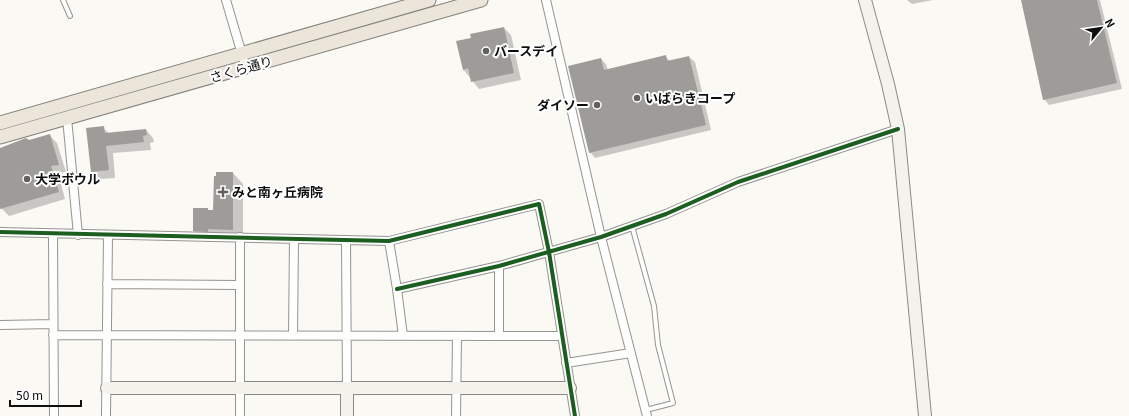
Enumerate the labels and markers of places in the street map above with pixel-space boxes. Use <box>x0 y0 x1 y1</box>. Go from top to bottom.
place label: バースデイ <box>494 41 558 60</box>
marker: バースデイ <box>481 46 491 56</box>
place label: いばらきコープ <box>645 88 735 107</box>
marker: いばらきコープ <box>632 93 642 103</box>
place label: ダイソー <box>537 95 589 114</box>
marker: ダイソー <box>592 100 602 110</box>
place label: 大学ボウル <box>35 169 100 188</box>
marker: 大学ボウル <box>22 174 32 184</box>
place label: みと南ヶ丘病院 <box>232 182 323 201</box>
marker: みと南ヶ丘病院 <box>217 186 229 198</box>

